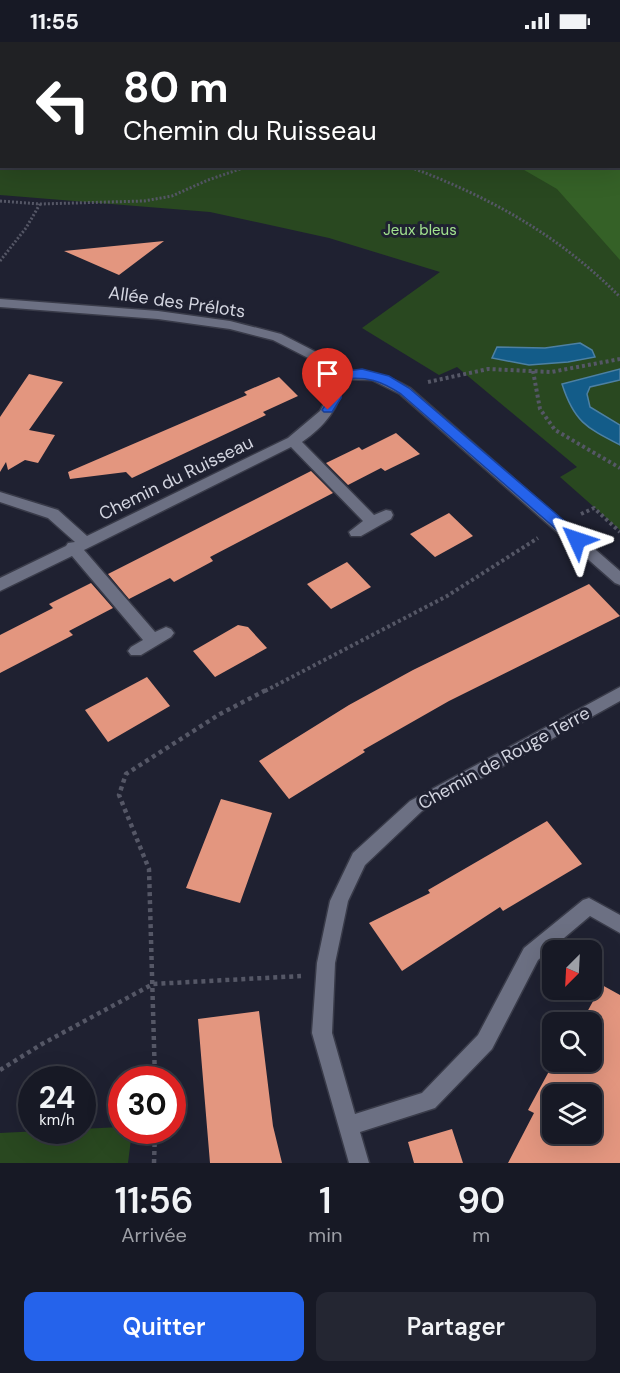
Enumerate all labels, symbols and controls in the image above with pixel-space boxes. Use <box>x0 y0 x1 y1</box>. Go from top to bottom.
text: 11:55 <box>30 7 79 36</box>
text: 80 m <box>123 60 229 115</box>
icon: left <box>24 66 102 144</box>
text: Chemin du Ruisseau <box>123 113 377 148</box>
park label: Jeux bleus <box>383 220 457 240</box>
street label: Allée des Prélots <box>107 281 247 323</box>
pin <box>302 348 353 410</box>
icon: arrive <box>311 357 344 390</box>
street label: Chemin du Ruisseau <box>95 430 257 526</box>
position arrow <box>545 508 609 572</box>
street label: Chemin de Rouge Terre <box>414 701 594 815</box>
north arrow <box>542 940 602 1000</box>
map controls <box>542 940 602 1144</box>
button: search <box>542 1012 602 1072</box>
speed limit sign: 30 <box>108 1066 186 1144</box>
text: 24 <box>39 1078 75 1117</box>
button: layers <box>542 1084 602 1144</box>
text: km/h <box>39 1110 75 1130</box>
text: 11:56 <box>115 1177 194 1224</box>
text: 1 <box>319 1177 332 1224</box>
text: 90 <box>457 1177 505 1224</box>
text: Arrivée <box>121 1222 187 1248</box>
text: min <box>308 1222 342 1248</box>
text: m <box>472 1222 490 1248</box>
button: Quitter <box>24 1292 304 1361</box>
button: Partager <box>316 1292 596 1361</box>

